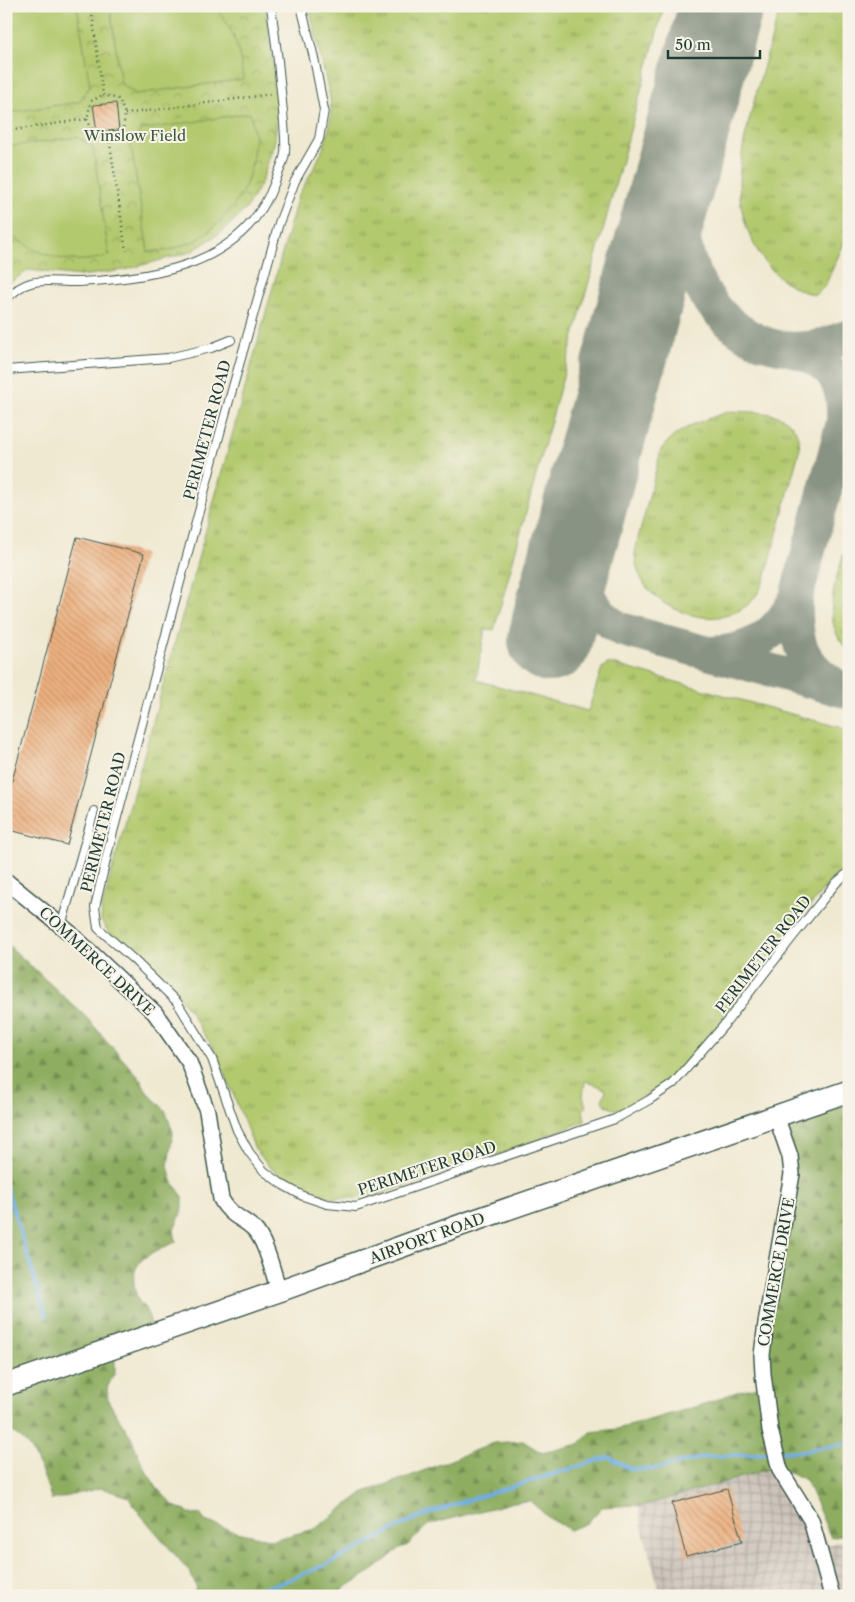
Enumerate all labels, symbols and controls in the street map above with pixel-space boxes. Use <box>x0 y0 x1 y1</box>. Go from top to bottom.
scale bar <box>668 28 760 60</box>
text: 50 m <box>675 35 711 54</box>
park label: Winslow Field <box>83 126 186 145</box>
street label: PERIMETER ROAD <box>179 358 235 502</box>
street label: PERIMETER ROAD <box>76 750 130 894</box>
street label: PERIMETER ROAD <box>711 891 815 1017</box>
street label: COMMERCE DRIVE <box>35 903 159 1019</box>
street label: PERIMETER ROAD <box>355 1137 499 1199</box>
street label: COMMERCE DRIVE <box>754 1196 798 1348</box>
street label: AIRPORT ROAD <box>366 1208 487 1268</box>

